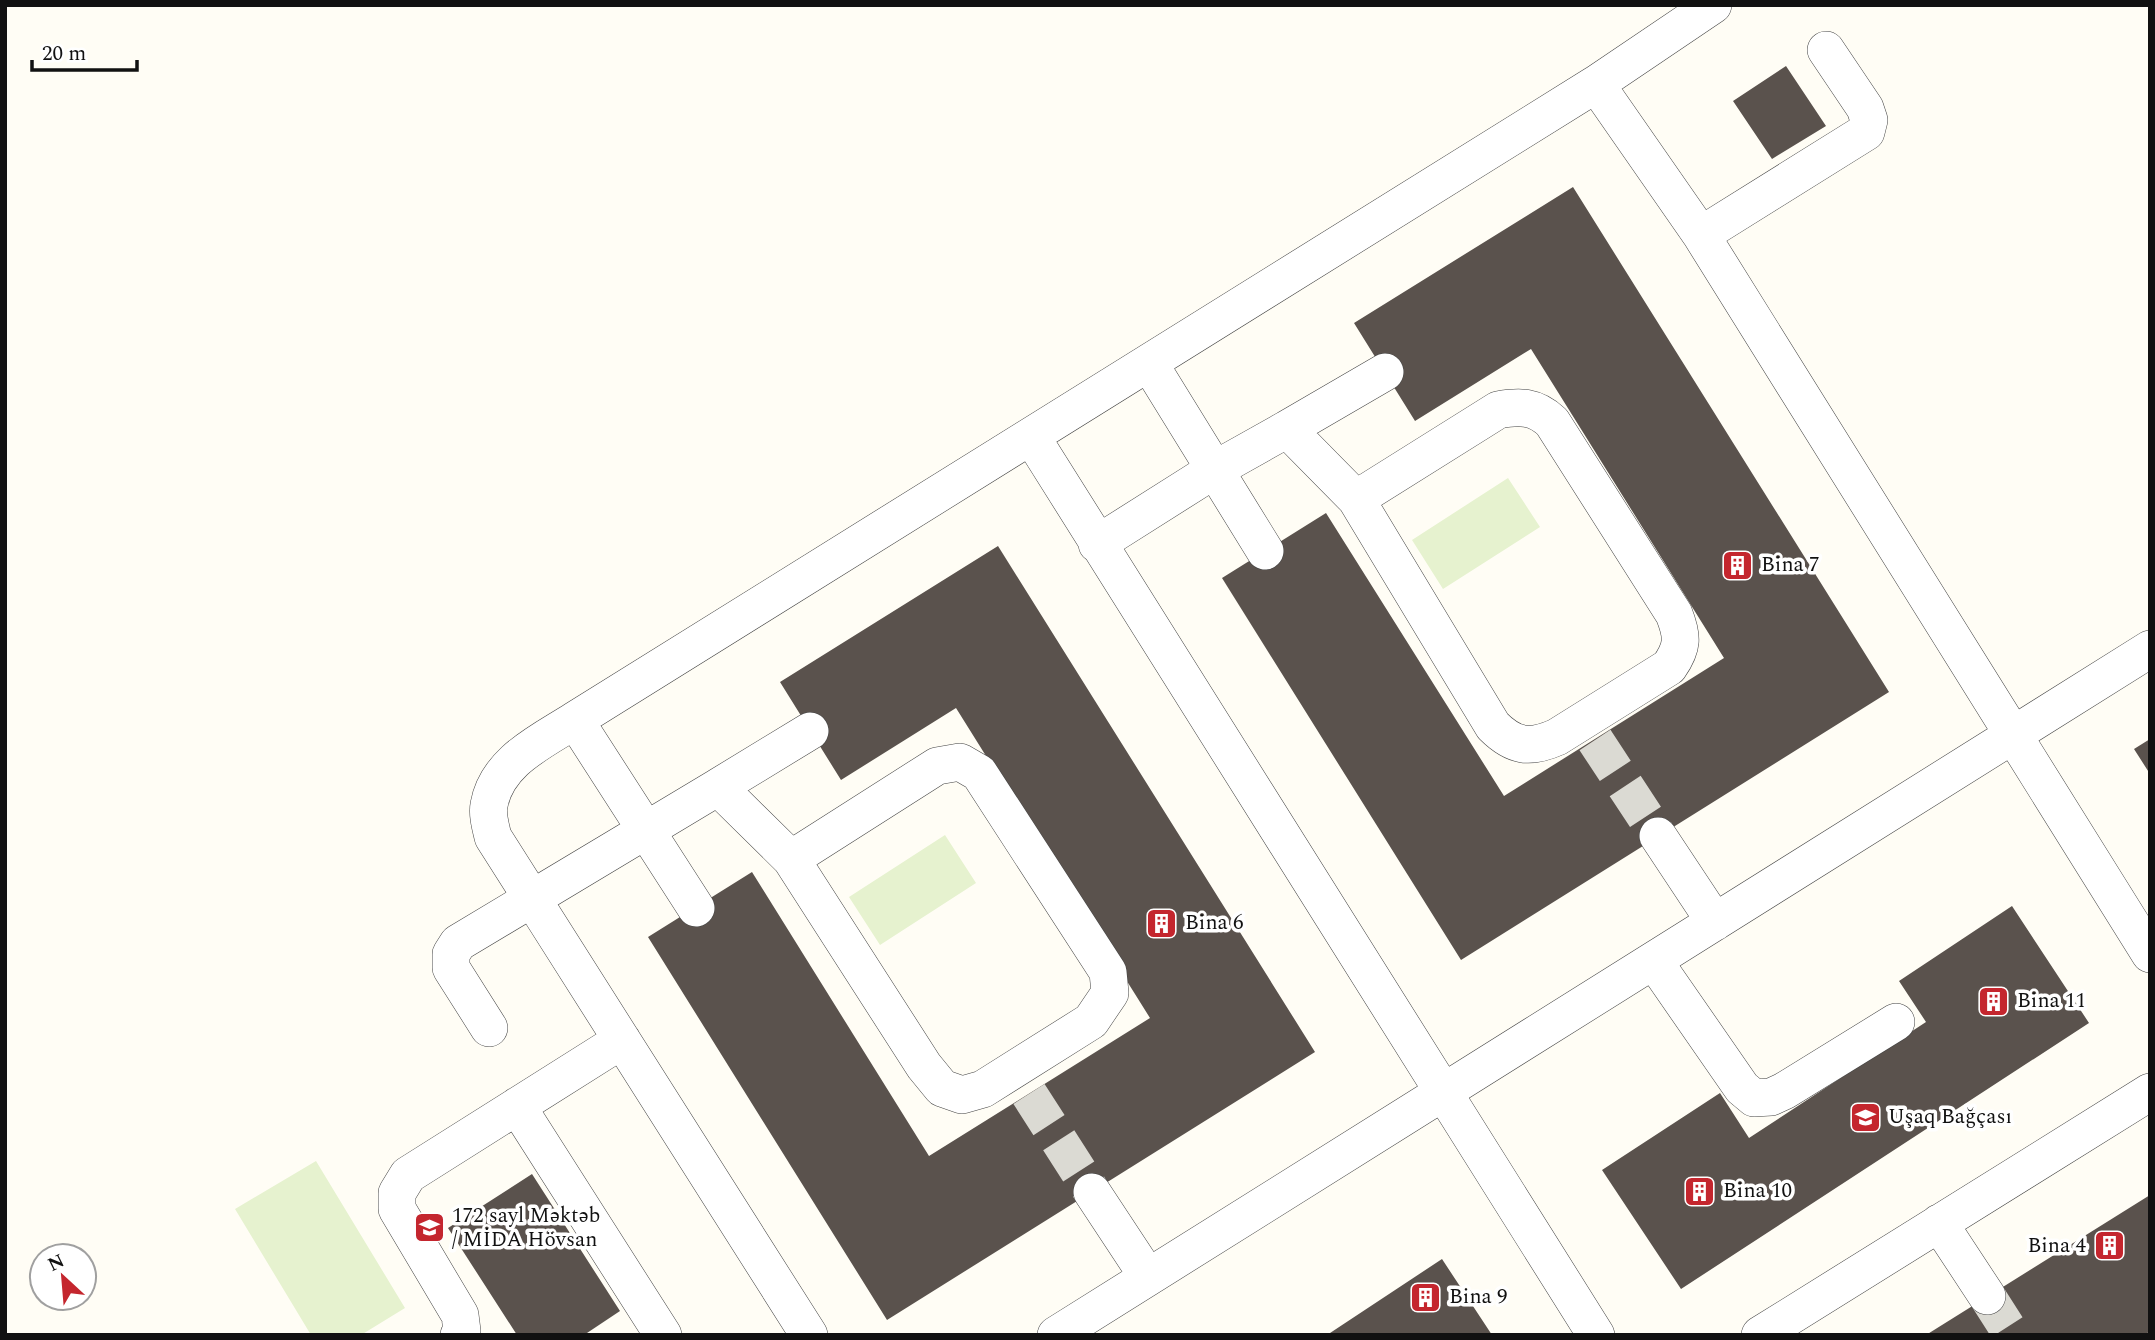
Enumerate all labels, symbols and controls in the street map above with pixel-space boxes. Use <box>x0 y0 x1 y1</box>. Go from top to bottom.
scale bar <box>32 28 136 72</box>
text: 20 m <box>42 38 86 70</box>
building icon: Bina 7 <box>1721 548 1755 582</box>
place label: Bina 7 <box>1761 549 1820 581</box>
building icon: Bina 6 <box>1145 906 1179 940</box>
place label: Bina 6 <box>1185 907 1244 939</box>
building icon: Bina 11 <box>1977 984 2011 1018</box>
place label: Bina 11 <box>2017 985 2086 1017</box>
school or university icon: Uşaq Bağçası <box>1848 1100 1882 1134</box>
place label: Uşaq Bağçası <box>1888 1101 2012 1133</box>
building icon: Bina 10 <box>1683 1174 1717 1208</box>
place label: Bina 10 <box>1723 1175 1792 1207</box>
place label: 172 sayl Məktəb / MİDA Hövsan <box>452 1200 600 1256</box>
school or university icon: 172 sayl Məktəb / MİDA Hövsan <box>412 1211 446 1245</box>
building icon: Bina 4 <box>2092 1229 2126 1263</box>
place label: Bina 4 <box>2027 1230 2086 1262</box>
north arrow <box>28 1242 98 1312</box>
text: N <box>43 1247 70 1280</box>
building icon: Bina 9 <box>1409 1280 1443 1314</box>
place label: Bina 9 <box>1449 1281 1508 1313</box>

